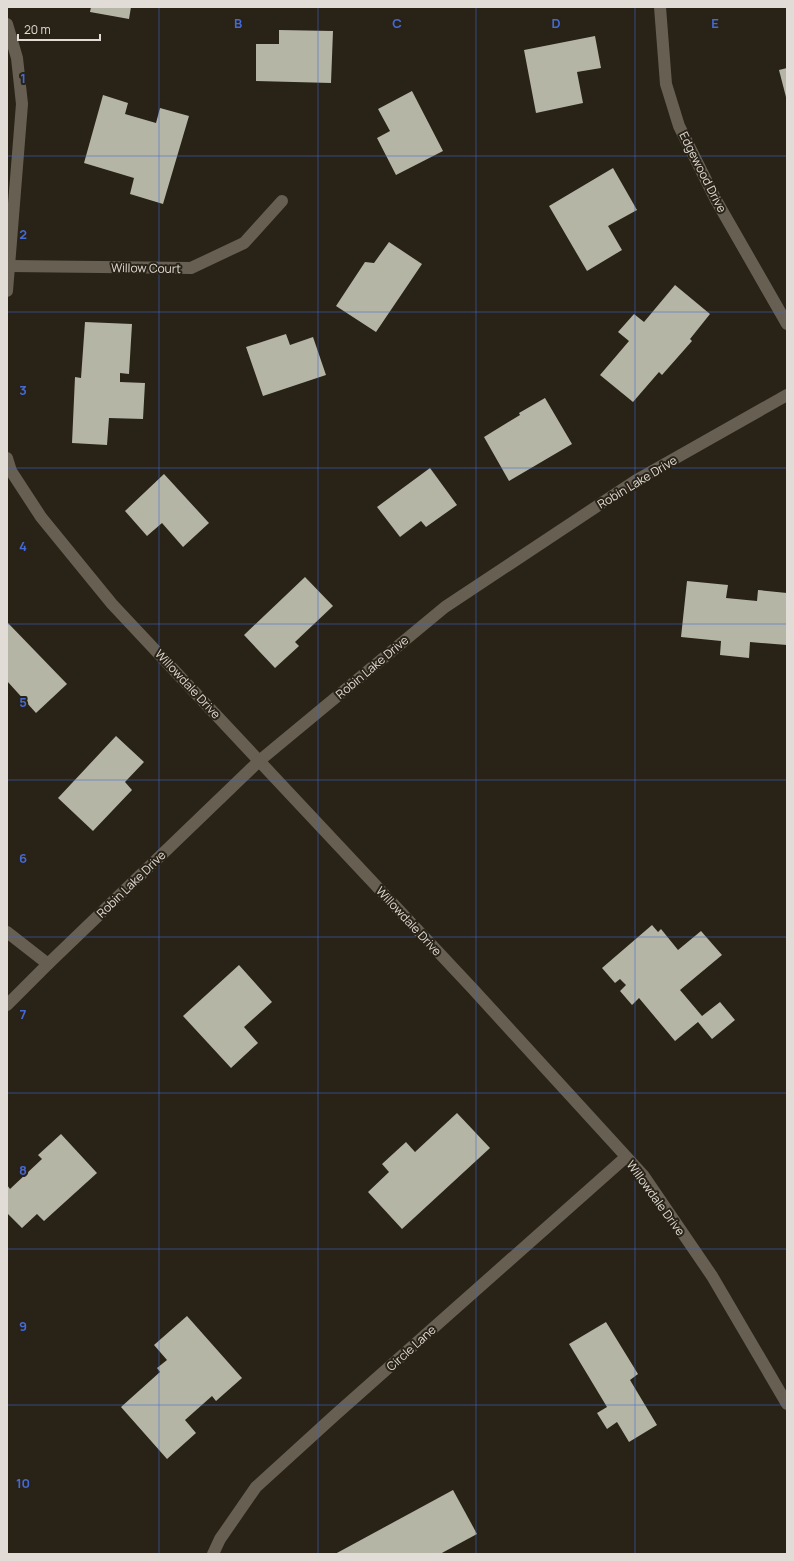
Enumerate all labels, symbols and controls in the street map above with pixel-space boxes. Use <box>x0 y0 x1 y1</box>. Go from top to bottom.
text: B <box>234 14 242 32</box>
text: C <box>392 14 402 32</box>
text: D <box>551 14 561 32</box>
text: E <box>711 14 719 32</box>
scale bar <box>18 16 100 42</box>
text: 20 m <box>24 21 51 38</box>
text: 1 <box>20 69 26 87</box>
street label: Edgewood Drive <box>675 129 731 215</box>
text: 2 <box>19 225 27 243</box>
street label: Willow Court <box>111 259 181 277</box>
text: 3 <box>19 381 27 399</box>
street label: Robin Lake Drive <box>594 451 680 513</box>
text: 4 <box>19 537 27 555</box>
street label: Robin Lake Drive <box>332 631 412 703</box>
street label: Willowdale Drive <box>151 646 225 722</box>
text: 5 <box>19 693 27 711</box>
street label: Robin Lake Drive <box>93 847 169 921</box>
text: 6 <box>19 849 27 867</box>
street label: Willowdale Drive <box>372 883 446 959</box>
text: 7 <box>20 1005 27 1023</box>
street label: Willowdale Drive <box>623 1157 689 1239</box>
text: 8 <box>19 1161 27 1179</box>
text: 9 <box>19 1317 27 1335</box>
street label: Circle Lane <box>383 1321 439 1375</box>
text: 10 <box>16 1474 30 1492</box>

